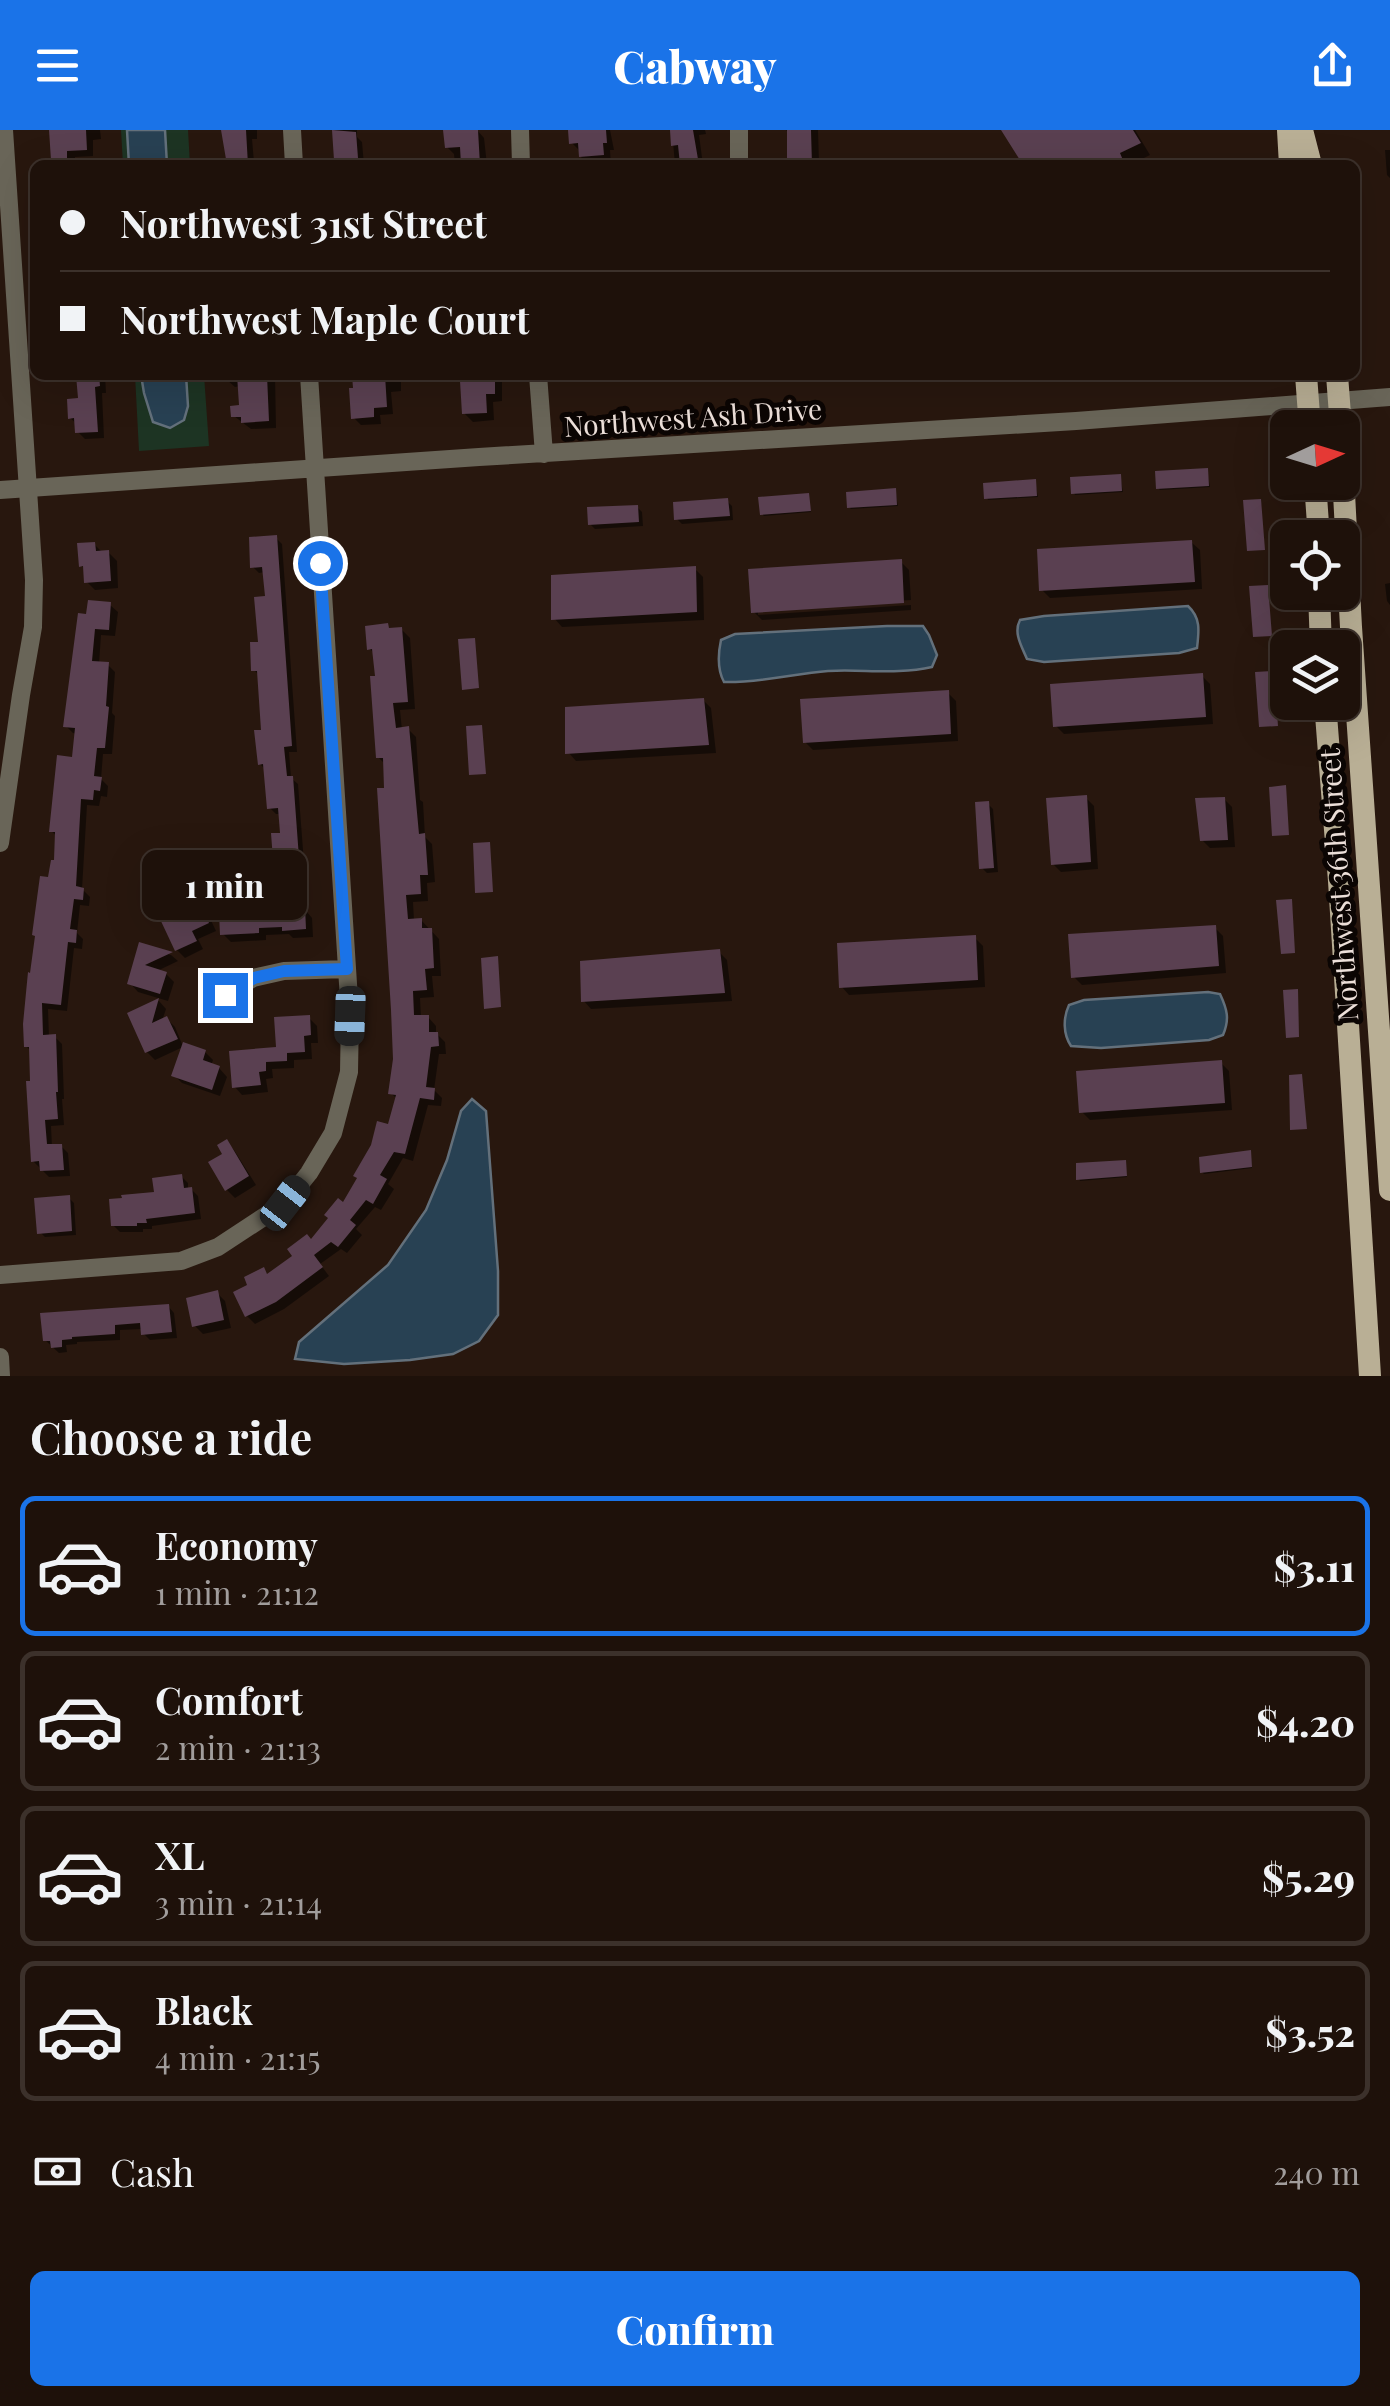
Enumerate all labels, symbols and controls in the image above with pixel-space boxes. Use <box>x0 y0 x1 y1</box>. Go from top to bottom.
text: Cabway <box>613 35 777 95</box>
icon: menu <box>30 38 85 93</box>
icon: share <box>1305 38 1360 93</box>
text: Northwest 31st Street <box>120 197 487 248</box>
text: Northwest Maple Court <box>120 293 529 344</box>
street label: Northwest Ash Drive <box>563 389 823 444</box>
north arrow <box>1270 410 1360 500</box>
map controls <box>1270 410 1360 720</box>
button: locate <box>1270 520 1360 610</box>
route start <box>298 541 343 586</box>
button: layers <box>1270 630 1360 720</box>
street label: Northwest 36th Street <box>1309 746 1365 1023</box>
callout: 1 min <box>142 850 308 920</box>
text: 1 min <box>185 863 264 906</box>
route end <box>203 973 248 1018</box>
car <box>334 985 366 1047</box>
car <box>255 1170 315 1236</box>
text: Choose a ride <box>30 1406 312 1466</box>
text: Economy <box>155 1519 318 1570</box>
icon: car <box>35 1521 125 1611</box>
text: $3.11 <box>1274 1541 1355 1592</box>
text: 1 min · 21:12 <box>155 1570 319 1613</box>
text: Comfort <box>155 1674 303 1725</box>
icon: car <box>35 1676 125 1766</box>
text: $4.20 <box>1256 1696 1355 1747</box>
text: 2 min · 21:13 <box>155 1725 321 1768</box>
text: XL <box>155 1829 204 1880</box>
icon: car <box>35 1831 125 1921</box>
text: $5.29 <box>1262 1851 1355 1902</box>
text: 3 min · 21:14 <box>155 1880 322 1923</box>
text: Black <box>155 1984 253 2035</box>
icon: car <box>35 1986 125 2076</box>
text: $3.52 <box>1265 2006 1355 2057</box>
text: 4 min · 21:15 <box>155 2035 320 2078</box>
icon: cash <box>30 2144 85 2199</box>
text: Cash <box>110 2146 194 2197</box>
text: 240 m <box>1273 2150 1360 2193</box>
button: Confirm <box>30 2271 1360 2386</box>

